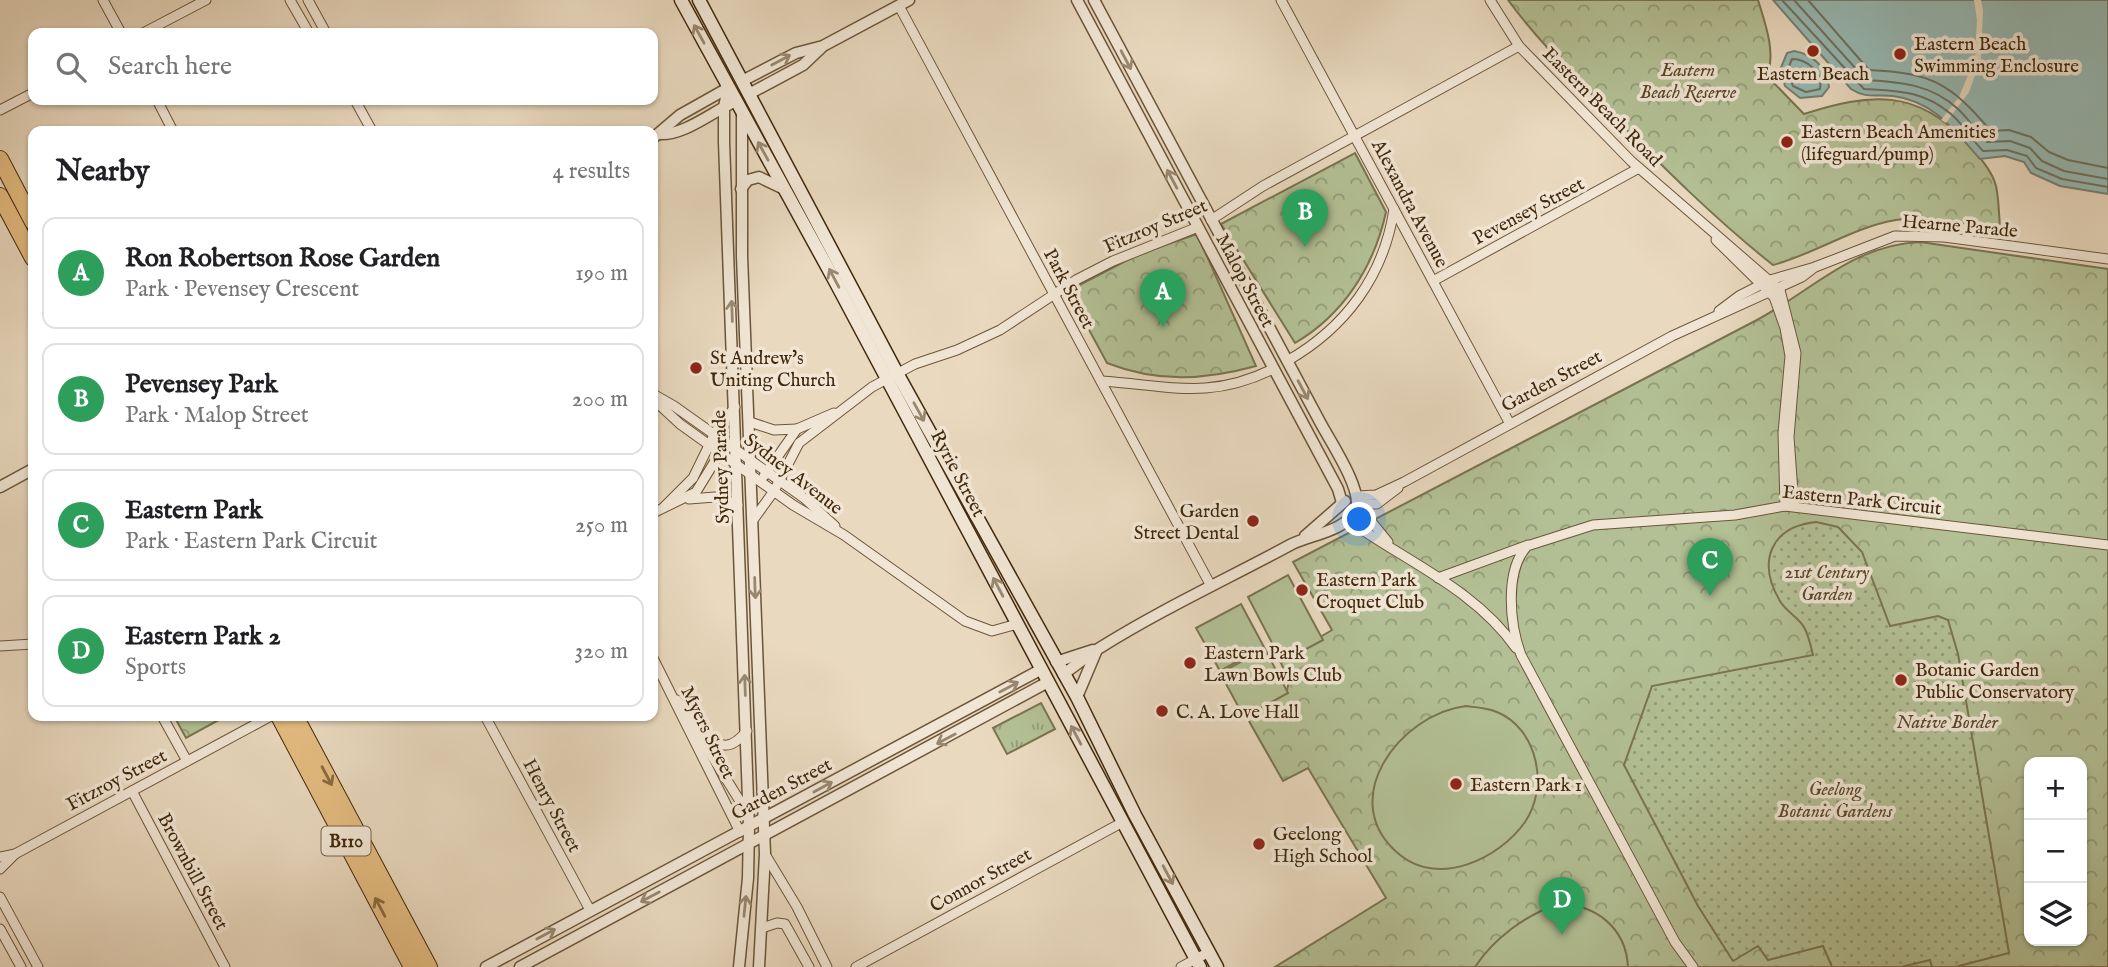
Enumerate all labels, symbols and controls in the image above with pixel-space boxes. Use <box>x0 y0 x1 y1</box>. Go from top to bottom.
one-way arrow <box>692 24 706 44</box>
search box <box>28 28 658 105</box>
place label: Eastern Beach Swimming Enclosure <box>1914 33 2079 79</box>
street label: Eastern Beach Road <box>1537 43 1667 173</box>
marker: Eastern Beach <box>1805 43 1821 59</box>
marker: Eastern Beach Swimming Enclosure <box>1892 46 1908 62</box>
icon: search <box>52 48 90 86</box>
one-way arrow <box>1120 49 1133 70</box>
text: Search here <box>108 50 232 83</box>
one-way arrow <box>770 53 791 66</box>
park label: Eastern Beach Reserve <box>1640 59 1737 105</box>
place label: Eastern Beach <box>1757 63 1869 87</box>
place label: Eastern Beach Amenities (lifeguard/pump) <box>1801 121 1996 167</box>
marker: Eastern Beach Amenities (lifeguard/pump) <box>1779 134 1795 150</box>
street label: Alexandra Avenue <box>1365 135 1453 272</box>
one-way arrow <box>756 141 770 161</box>
text: Nearby <box>56 153 149 191</box>
text: 4 results <box>552 157 630 186</box>
one-way arrow <box>1165 169 1178 190</box>
street label: Pevensey Street <box>1469 172 1589 251</box>
pin: B <box>1282 189 1328 247</box>
street label: Fitzroy Street <box>1100 194 1212 259</box>
street label: Hearne Parade <box>1901 210 2019 244</box>
street label: Malop Street <box>1209 230 1279 332</box>
text: Ron Robertson Rose Garden <box>125 242 440 275</box>
street label: Park Street <box>1037 245 1100 334</box>
text: A <box>73 259 89 288</box>
text: 190 m <box>575 259 628 288</box>
one-way arrow <box>826 269 840 289</box>
pin: A <box>1140 269 1186 327</box>
text: Park · Pevensey Crescent <box>125 275 359 304</box>
one-way arrow <box>725 300 738 323</box>
street label: Garden Street <box>1497 345 1607 418</box>
place label: St Andrew's Uniting Church <box>710 347 836 393</box>
marker: St Andrew's Uniting Church <box>688 360 704 376</box>
text: Pevensey Park <box>125 368 278 401</box>
one-way arrow <box>1297 379 1310 400</box>
text: B <box>73 385 89 414</box>
text: 200 m <box>572 385 628 414</box>
text: Park · Malop Street <box>125 401 309 430</box>
one-way arrow <box>912 402 926 422</box>
street label: Sydney Parade <box>708 409 736 524</box>
street label: Ryrie Street <box>924 426 990 522</box>
street label: Sydney Avenue <box>739 428 847 521</box>
street label: Eastern Park Circuit <box>1781 481 1943 521</box>
text: Eastern Park <box>125 494 263 527</box>
place label: Garden Street Dental <box>1134 500 1240 546</box>
your location <box>1342 502 1376 536</box>
text: C <box>73 511 89 540</box>
text: 250 m <box>575 511 628 540</box>
marker: Garden Street Dental <box>1245 513 1261 529</box>
text: Park · Eastern Park Circuit <box>125 527 378 556</box>
pin: C <box>1687 538 1733 596</box>
park label: 21st Century Garden <box>1785 561 1870 607</box>
place label: Eastern Park Croquet Club <box>1316 569 1424 615</box>
one-way arrow <box>748 576 761 599</box>
one-way arrow <box>991 578 1005 598</box>
marker: Eastern Park Croquet Club <box>1294 582 1310 598</box>
text: Eastern Park 2 <box>125 620 281 653</box>
text: D <box>72 637 90 666</box>
text: 320 m <box>575 637 628 666</box>
place label: Eastern Park Lawn Bowls Club <box>1204 642 1342 688</box>
text: Sports <box>125 653 186 682</box>
marker: Eastern Park Lawn Bowls Club <box>1182 655 1198 671</box>
place label: Botanic Garden Public Conservatory <box>1915 659 2075 705</box>
marker: Botanic Garden Public Conservatory <box>1893 672 1909 688</box>
one-way arrow <box>739 674 752 697</box>
one-way arrow <box>998 679 1018 693</box>
street label: Myers Street <box>674 683 740 784</box>
place label: C. A. Love Hall <box>1176 701 1300 725</box>
marker: C. A. Love Hall <box>1154 703 1170 719</box>
park label: Native Border <box>1896 711 1999 735</box>
one-way arrow <box>1069 725 1083 745</box>
one-way arrow <box>936 732 956 746</box>
street label: Fitzroy Street <box>63 744 172 817</box>
street label: Garden Street <box>727 753 837 826</box>
street label: Henry Street <box>517 755 586 857</box>
map controls <box>2024 757 2087 946</box>
button: + <box>2024 757 2087 820</box>
one-way arrow <box>321 765 335 786</box>
place label: Eastern Park 1 <box>1470 774 1582 798</box>
marker: Eastern Park 1 <box>1448 776 1464 792</box>
park label: Geelong Botanic Gardens <box>1778 778 1893 824</box>
one-way arrow <box>812 780 833 794</box>
street label: Brownbill Street <box>151 809 233 935</box>
button: − <box>2024 820 2087 883</box>
place label: Geelong High School <box>1273 823 1373 869</box>
road number: B110 <box>322 826 370 856</box>
marker: Geelong High School <box>1251 836 1267 852</box>
street label: Connor Street <box>926 843 1036 919</box>
one-way arrow <box>1162 864 1175 885</box>
pin: D <box>1539 877 1585 935</box>
button: layers <box>2024 883 2087 946</box>
one-way arrow <box>640 891 661 904</box>
one-way arrow <box>739 896 752 918</box>
one-way arrow <box>373 897 387 917</box>
one-way arrow <box>535 927 556 941</box>

